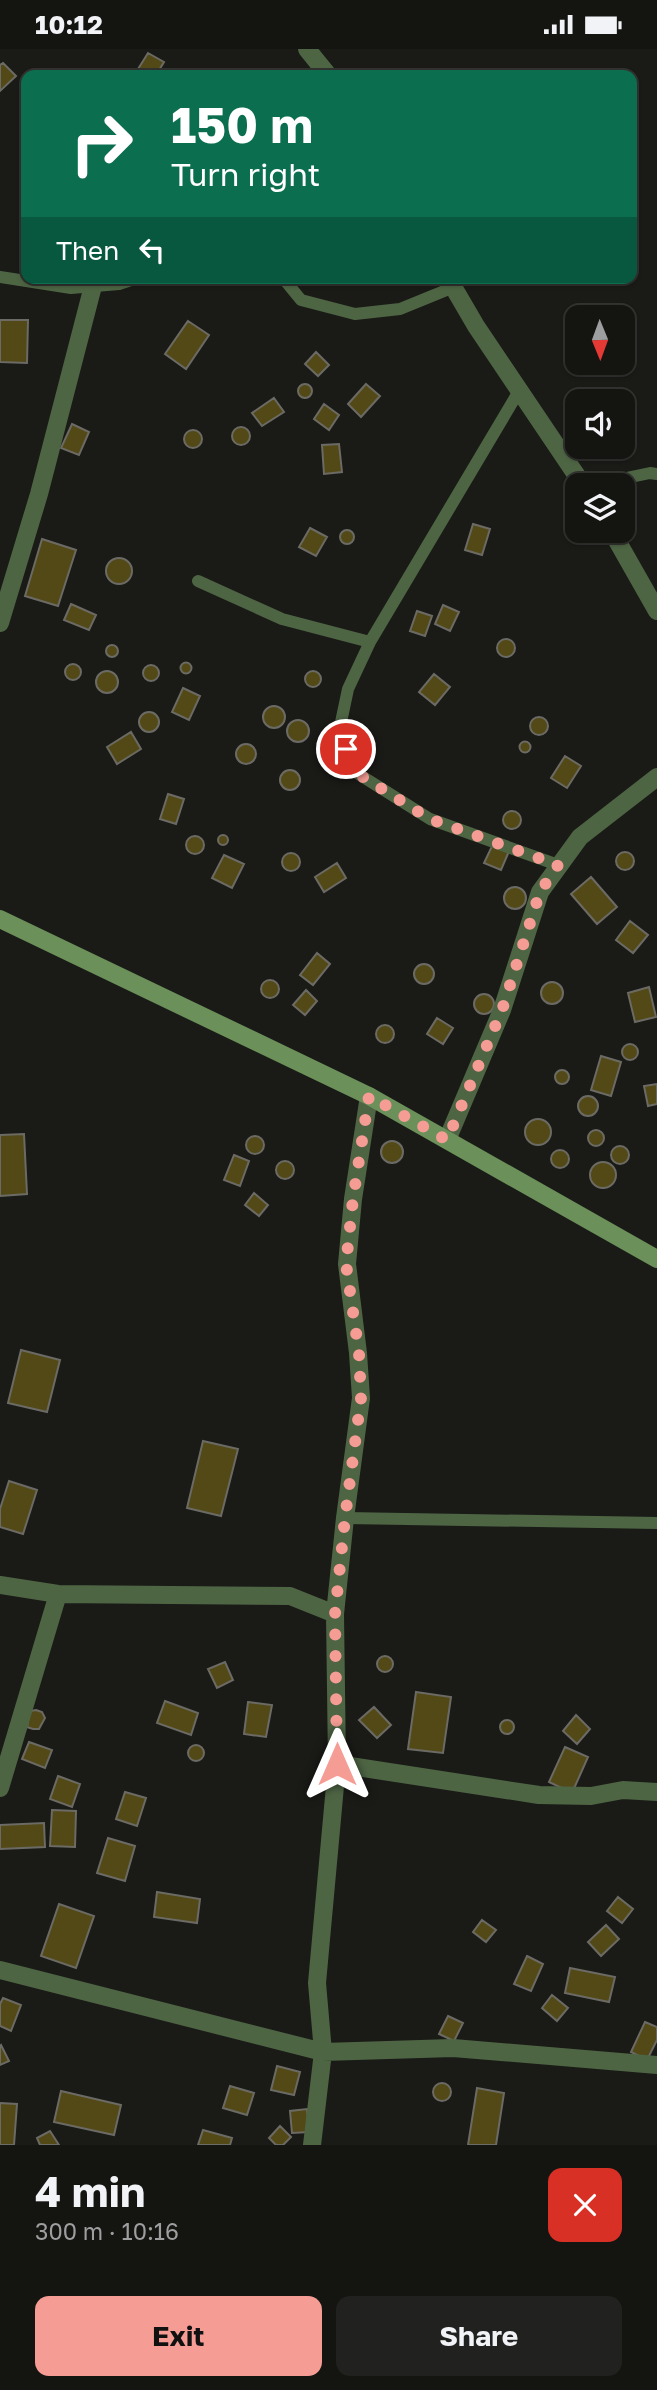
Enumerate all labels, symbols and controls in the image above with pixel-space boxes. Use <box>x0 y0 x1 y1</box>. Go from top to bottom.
text: 10:12 <box>35 9 103 40</box>
text: 150 m <box>171 95 313 154</box>
icon: right <box>56 98 147 189</box>
text: Turn right <box>171 155 320 193</box>
icon: left <box>133 231 171 269</box>
text: Then <box>56 235 119 266</box>
north arrow <box>565 305 635 375</box>
map controls <box>565 305 635 543</box>
button: sound <box>565 389 635 459</box>
button: layers <box>565 473 635 543</box>
pin <box>316 719 376 779</box>
icon: arrive <box>327 730 365 768</box>
position arrow <box>300 1727 374 1801</box>
text: 4 min <box>35 2166 145 2216</box>
button: close <box>548 2168 622 2242</box>
text: 300 m · 10:16 <box>35 2217 179 2245</box>
button: Exit <box>35 2296 322 2376</box>
button: Share <box>336 2296 622 2376</box>

